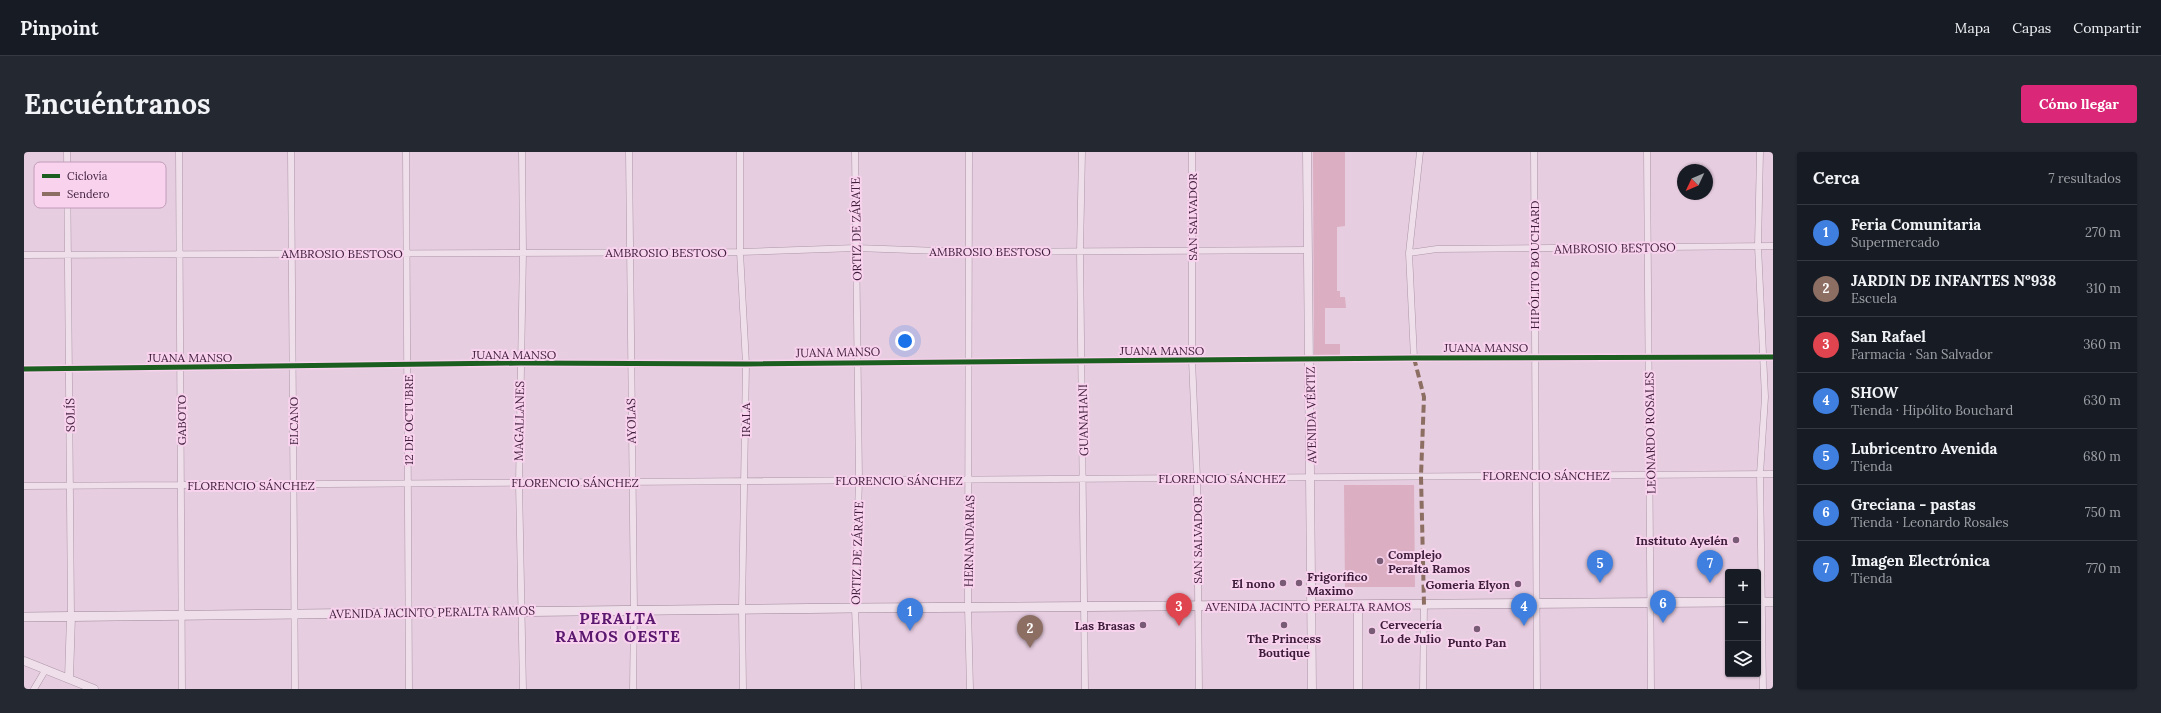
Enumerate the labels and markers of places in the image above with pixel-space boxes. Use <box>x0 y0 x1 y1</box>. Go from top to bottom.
place label: Instituto Ayelén <box>1636 533 1728 548</box>
marker: Instituto Ayelén <box>1731 535 1741 545</box>
place label: Complejo Peralta Ramos <box>1388 547 1470 576</box>
pin: 5 <box>1587 550 1613 583</box>
pin: 7 <box>1697 550 1723 583</box>
marker: Complejo Peralta Ramos <box>1375 556 1385 566</box>
place label: Frigorífico Maximo <box>1307 569 1368 598</box>
place label: El nono <box>1232 576 1275 591</box>
place label: Gomeria Elyon <box>1425 577 1510 592</box>
marker: El nono <box>1278 578 1288 588</box>
marker: Frigorífico Maximo <box>1294 578 1304 588</box>
marker: Gomeria Elyon <box>1513 579 1523 589</box>
pin: 6 <box>1650 590 1676 623</box>
pin: 3 <box>1166 593 1192 626</box>
pin: 4 <box>1511 593 1537 626</box>
pin: 1 <box>897 598 923 631</box>
pin: 2 <box>1017 615 1043 648</box>
place label: Cervecería Lo de Julio <box>1380 617 1443 646</box>
place label: Las Brasas <box>1075 618 1135 633</box>
marker: Las Brasas <box>1138 620 1148 630</box>
marker: The Princess Boutique <box>1279 620 1289 630</box>
marker: Punto Pan <box>1472 624 1482 634</box>
marker: Cervecería Lo de Julio <box>1367 626 1377 636</box>
place label: The Princess Boutique <box>1247 631 1321 660</box>
place label: Punto Pan <box>1447 635 1507 650</box>

